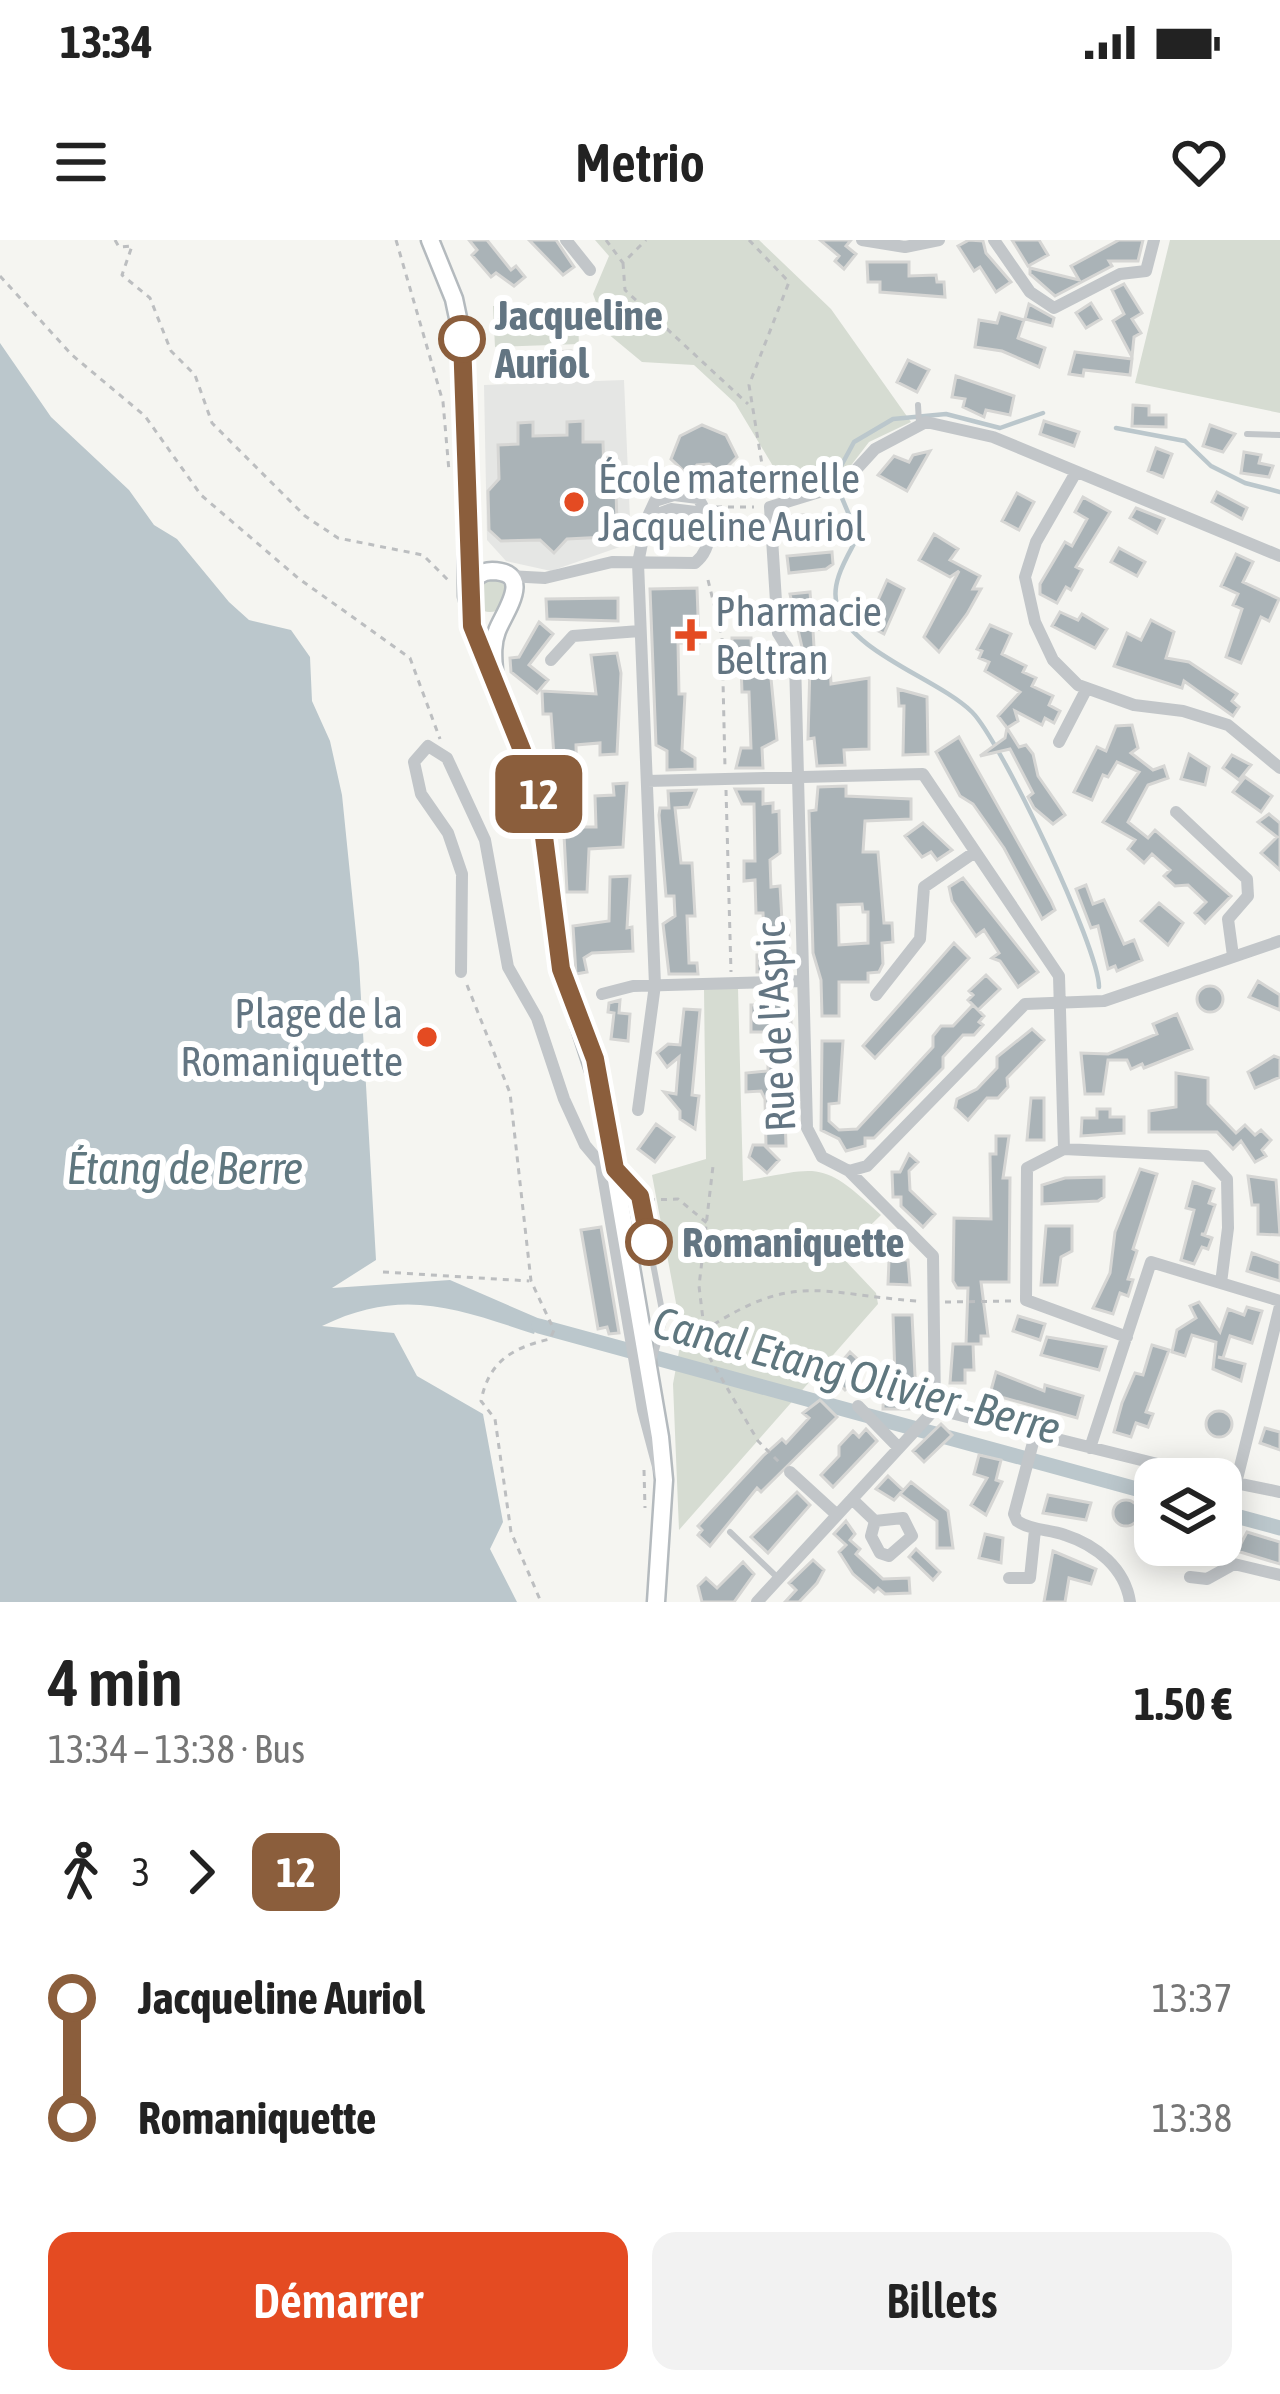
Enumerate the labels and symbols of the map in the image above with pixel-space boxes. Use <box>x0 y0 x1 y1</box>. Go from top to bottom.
place label: Jacqueline Auriol <box>494 291 663 387</box>
marker: Jacqueline Auriol <box>440 317 484 361</box>
place label: École maternelle Jacqueline Auriol <box>598 454 866 550</box>
marker: École maternelle Jacqueline Auriol <box>561 489 587 515</box>
place label: Pharmacie Beltran <box>715 587 882 683</box>
marker: Pharmacie Beltran <box>678 622 704 648</box>
line badge: 12 <box>485 755 593 833</box>
street label: Rue de l'Aspic <box>746 921 804 1133</box>
place label: Plage de la Romaniquette <box>180 989 403 1085</box>
marker: Plage de la Romaniquette <box>414 1024 440 1050</box>
water label: Étang de Berre <box>66 1142 304 1194</box>
place label: Romaniquette <box>682 1218 905 1266</box>
marker: Romaniquette <box>627 1220 671 1264</box>
water label: Canal Etang Olivier -Berre <box>648 1296 1066 1454</box>

